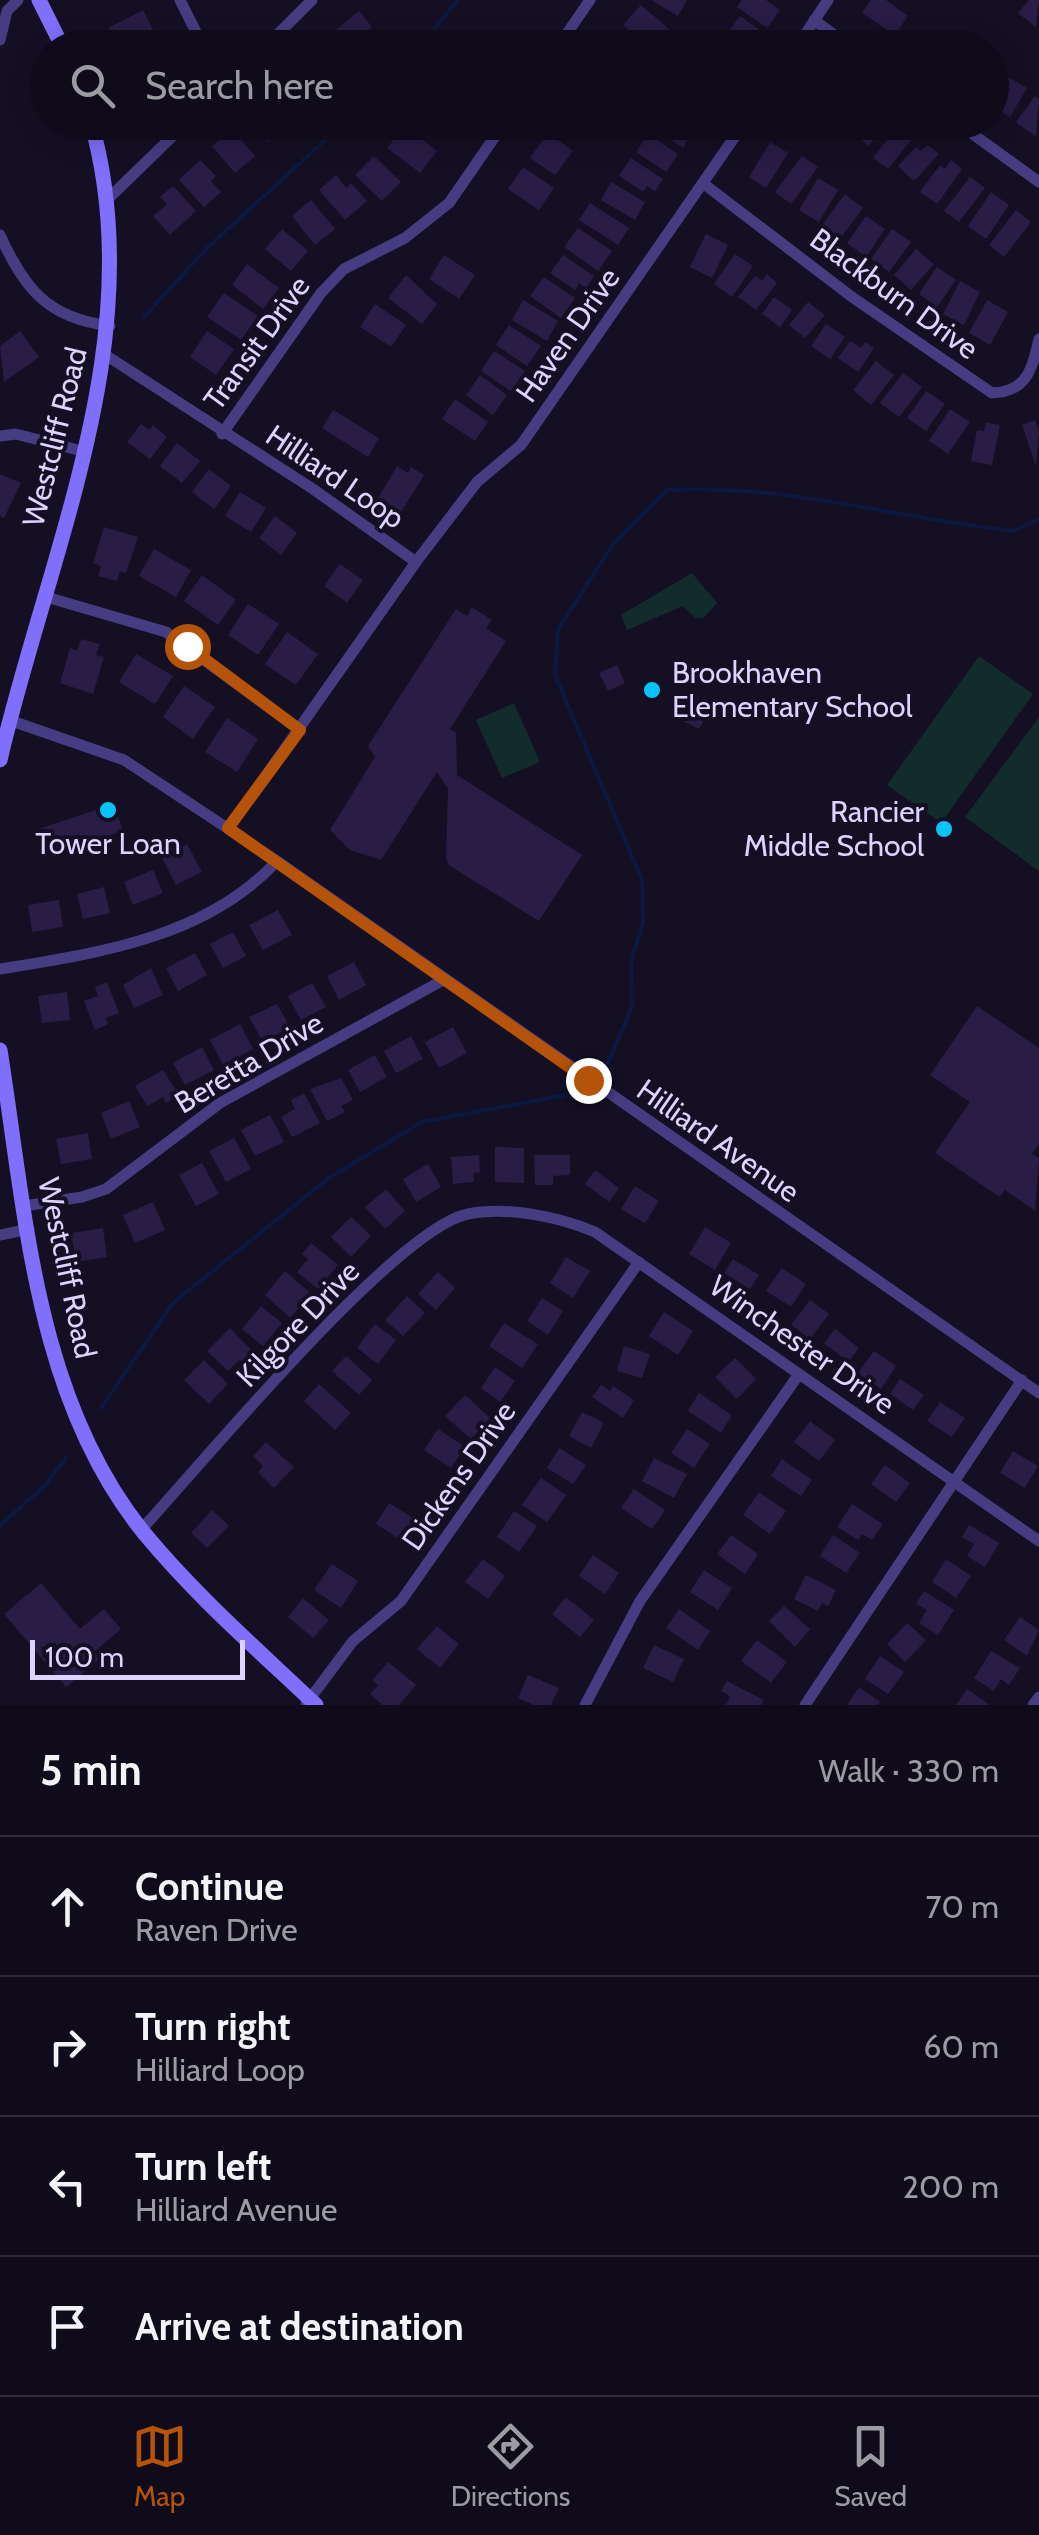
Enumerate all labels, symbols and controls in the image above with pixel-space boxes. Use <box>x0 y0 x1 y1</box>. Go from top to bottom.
search box <box>30 30 1009 140</box>
icon: search <box>65 58 120 113</box>
text: Search here <box>145 62 334 109</box>
street label: Blackburn Drive <box>803 220 986 367</box>
street label: Haven Drive <box>508 260 627 409</box>
street label: Transit Drive <box>196 268 318 417</box>
street label: Westcliff Road <box>14 343 95 530</box>
street label: Hilliard Loop <box>259 417 412 536</box>
route start <box>165 624 211 670</box>
place label: Brookhaven Elementary School <box>672 654 912 725</box>
marker: Brookhaven Elementary School <box>641 679 663 701</box>
place label: Rancier Middle School <box>744 793 925 864</box>
marker: Tower Loan <box>97 799 119 821</box>
marker: Rancier Middle School <box>933 818 955 840</box>
place label: Tower Loan <box>35 825 181 862</box>
street label: Beretta Drive <box>168 1004 330 1121</box>
route end <box>566 1058 612 1104</box>
street label: Hilliard Avenue <box>630 1071 807 1210</box>
street label: Westcliff Road <box>30 1174 105 1362</box>
street label: Kilgore Drive <box>228 1253 367 1394</box>
street label: Winchester Drive <box>702 1267 902 1422</box>
street label: Dickens Drive <box>394 1394 523 1557</box>
scale bar <box>30 1635 245 1680</box>
text: 100 m <box>45 1640 124 1674</box>
text: 5 min <box>40 1744 142 1796</box>
text: Walk · 330 m <box>819 1751 999 1790</box>
text: Continue <box>135 1863 284 1910</box>
icon: ahead <box>40 1879 95 1934</box>
text: 70 m <box>926 1887 999 1926</box>
text: Raven Drive <box>135 1910 298 1949</box>
text: Turn right <box>135 2003 291 2050</box>
icon: right <box>40 2019 95 2074</box>
text: 60 m <box>923 2027 999 2066</box>
text: Hilliard Loop <box>135 2050 305 2089</box>
text: Turn left <box>135 2143 271 2190</box>
icon: left <box>40 2159 95 2214</box>
text: 200 m <box>902 2167 999 2206</box>
text: Hilliard Avenue <box>135 2190 337 2229</box>
icon: arrive <box>40 2299 95 2354</box>
text: Arrive at destination <box>135 2303 464 2350</box>
tab: Map <box>132 2419 187 2513</box>
tab: Directions <box>451 2419 570 2513</box>
tab: Saved <box>834 2419 907 2513</box>

